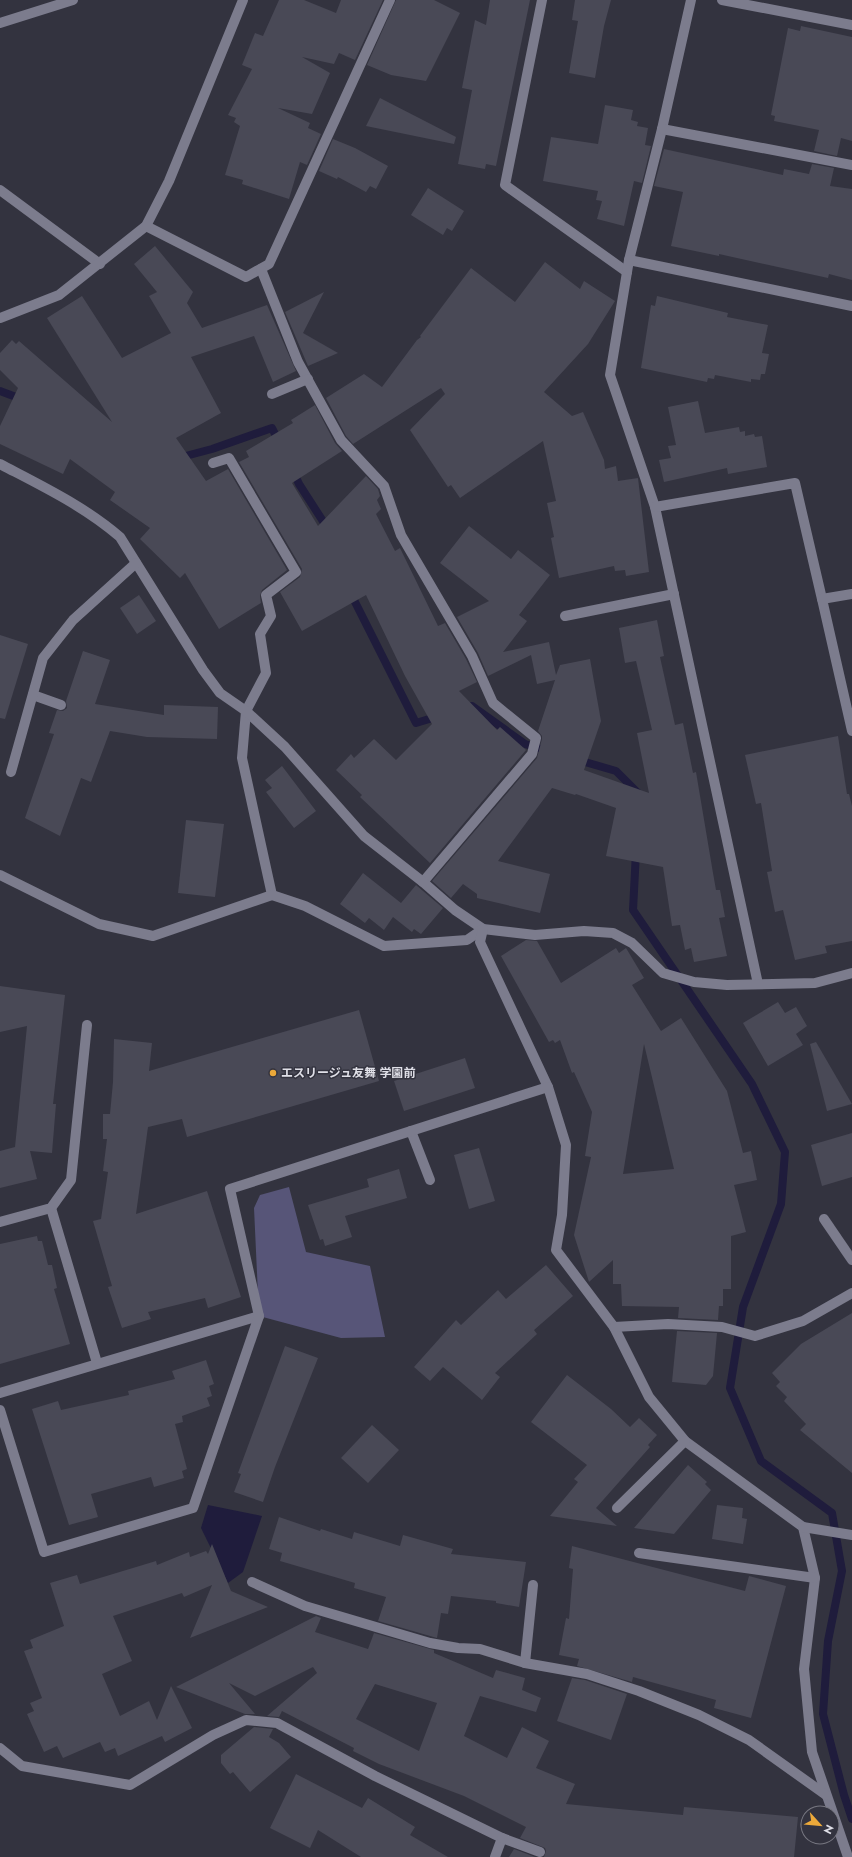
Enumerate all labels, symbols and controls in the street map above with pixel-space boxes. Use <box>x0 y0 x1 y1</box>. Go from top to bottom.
place label: エスリージュ友舞 学園前 <box>281 1064 416 1082</box>
marker: エスリージュ友舞 学園前 <box>268 1068 278 1078</box>
north arrow <box>800 1805 840 1845</box>
text: N <box>820 1822 838 1837</box>

